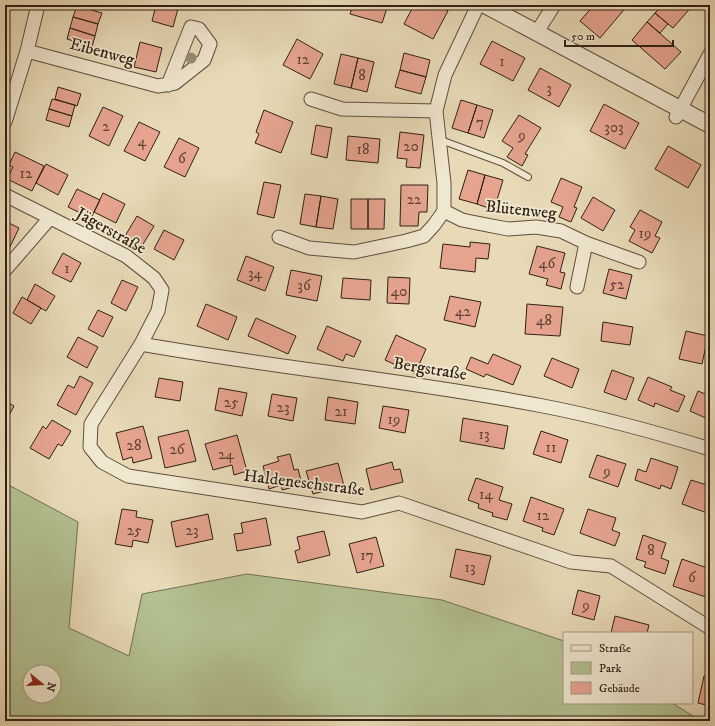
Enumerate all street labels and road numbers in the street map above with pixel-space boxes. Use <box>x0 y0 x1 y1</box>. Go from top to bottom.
street label: Eibenweg <box>67 33 138 71</box>
street label: Blütenweg <box>484 195 558 225</box>
street label: Jägerstraße <box>70 202 150 259</box>
street label: Bergstraße <box>392 352 468 386</box>
street label: Haldeneschstraße <box>242 465 366 501</box>

